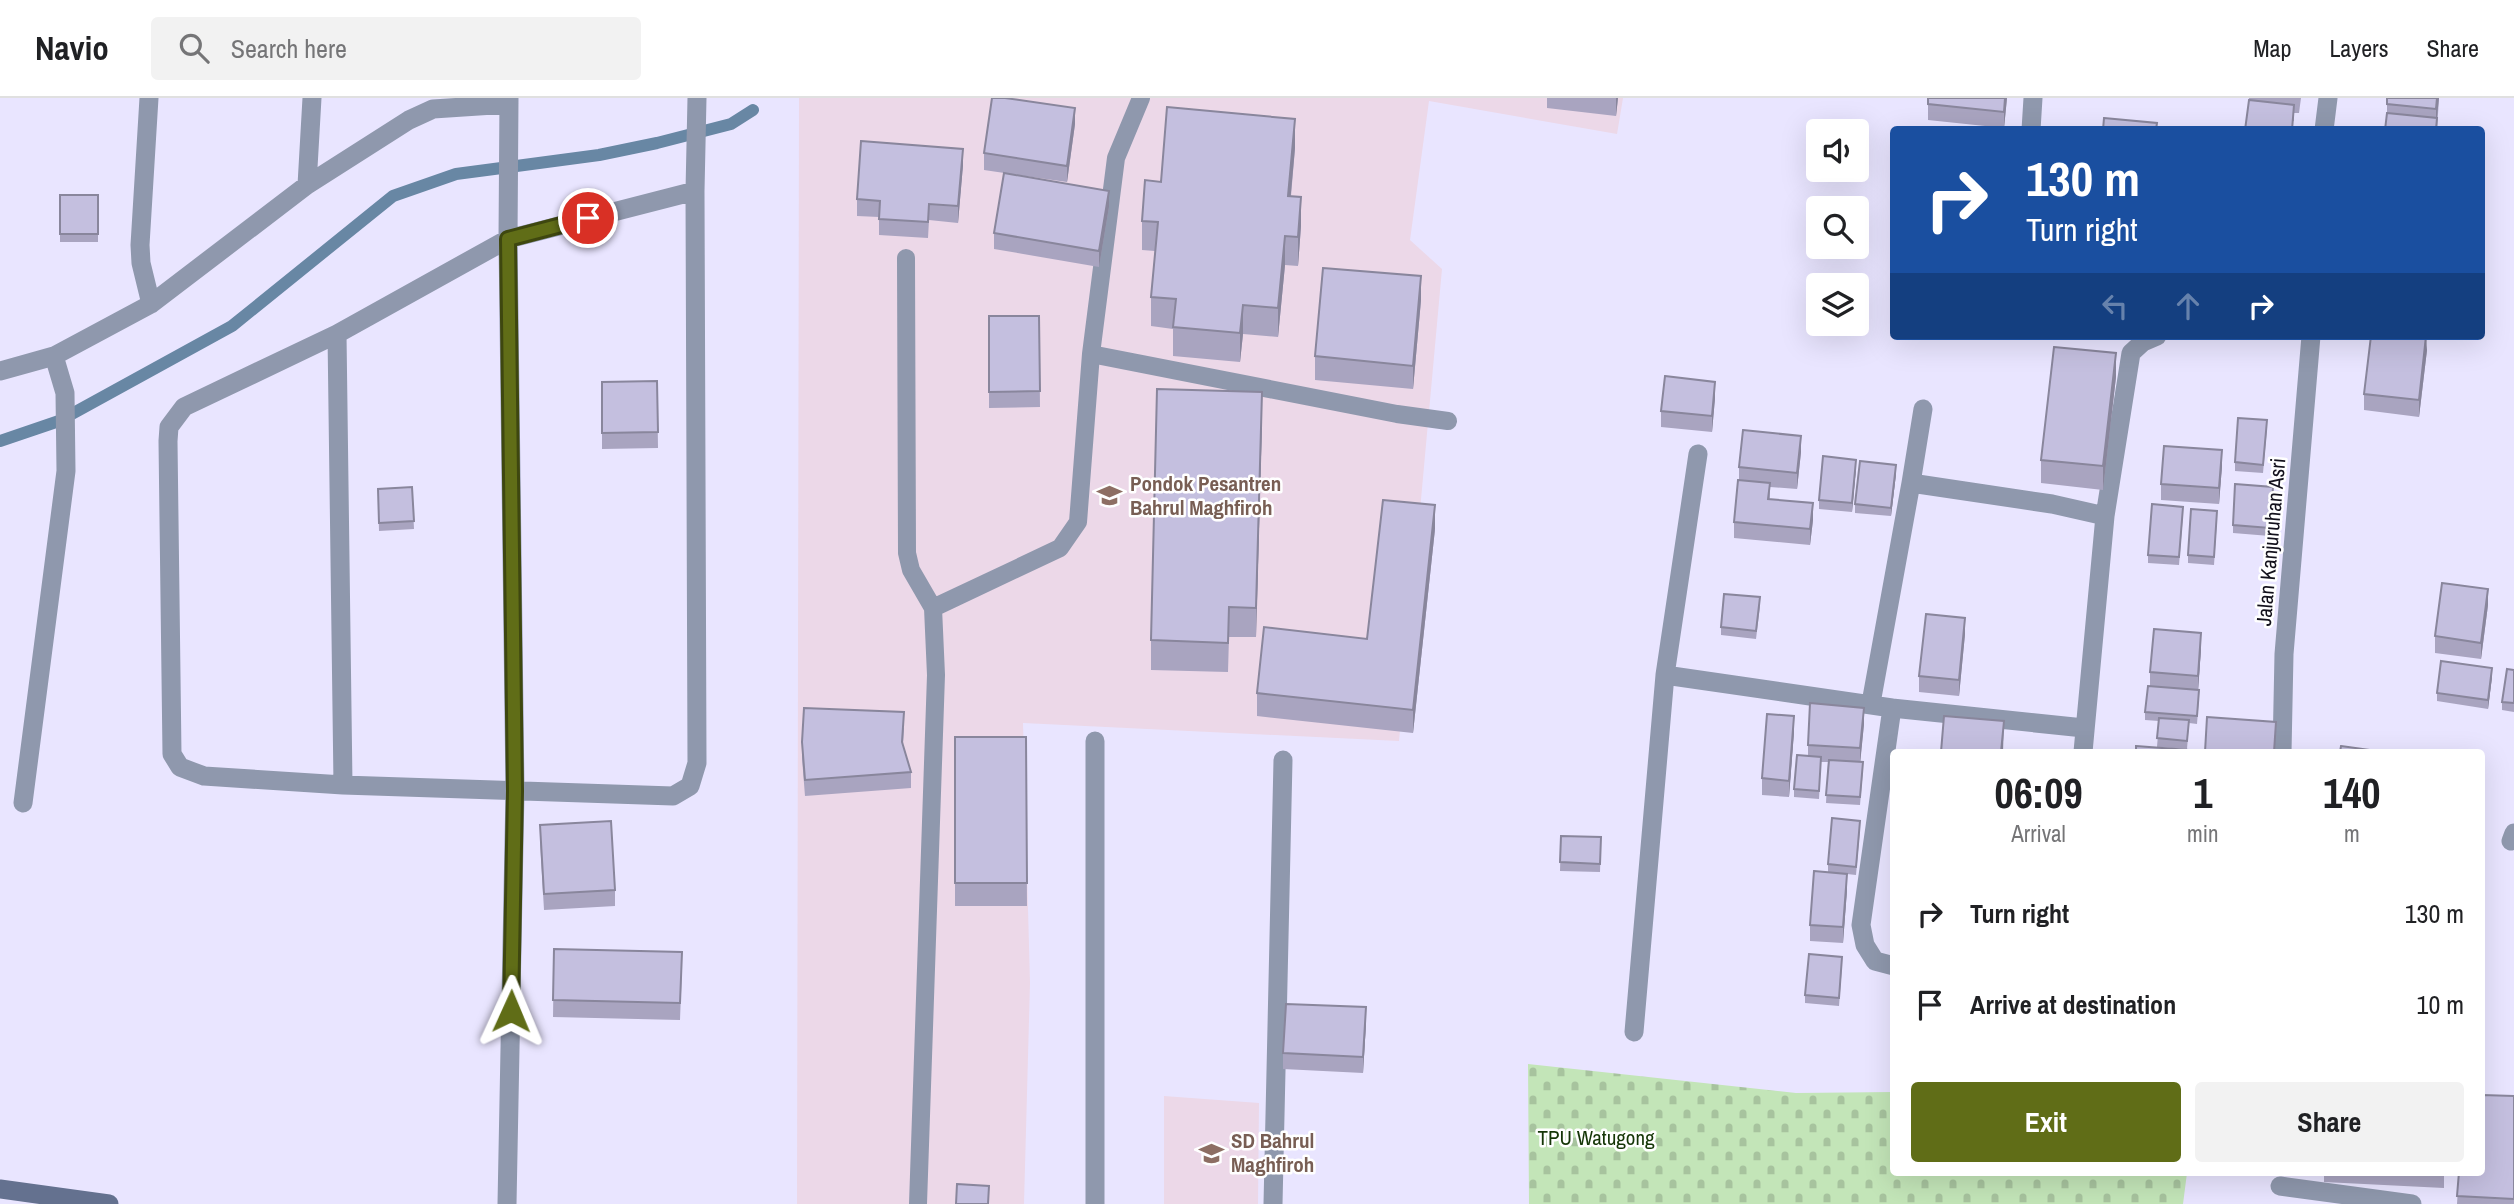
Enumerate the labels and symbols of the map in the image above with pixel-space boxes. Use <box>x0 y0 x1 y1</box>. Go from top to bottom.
pin <box>558 188 618 248</box>
street label: Jalan Kanjuruhan Asri <box>2249 457 2292 627</box>
place label: Pondok Pesantren Bahrul Maghfiroh <box>1130 469 1281 522</box>
school or university icon: Pondok Pesantren Bahrul Maghfiroh <box>1096 482 1124 510</box>
position arrow <box>474 974 548 1048</box>
park label: TPU Watugong <box>1537 1123 1655 1152</box>
place label: SD Bahrul Maghfiroh <box>1231 1126 1314 1179</box>
school or university icon: SD Bahrul Maghfiroh <box>1197 1139 1225 1167</box>

